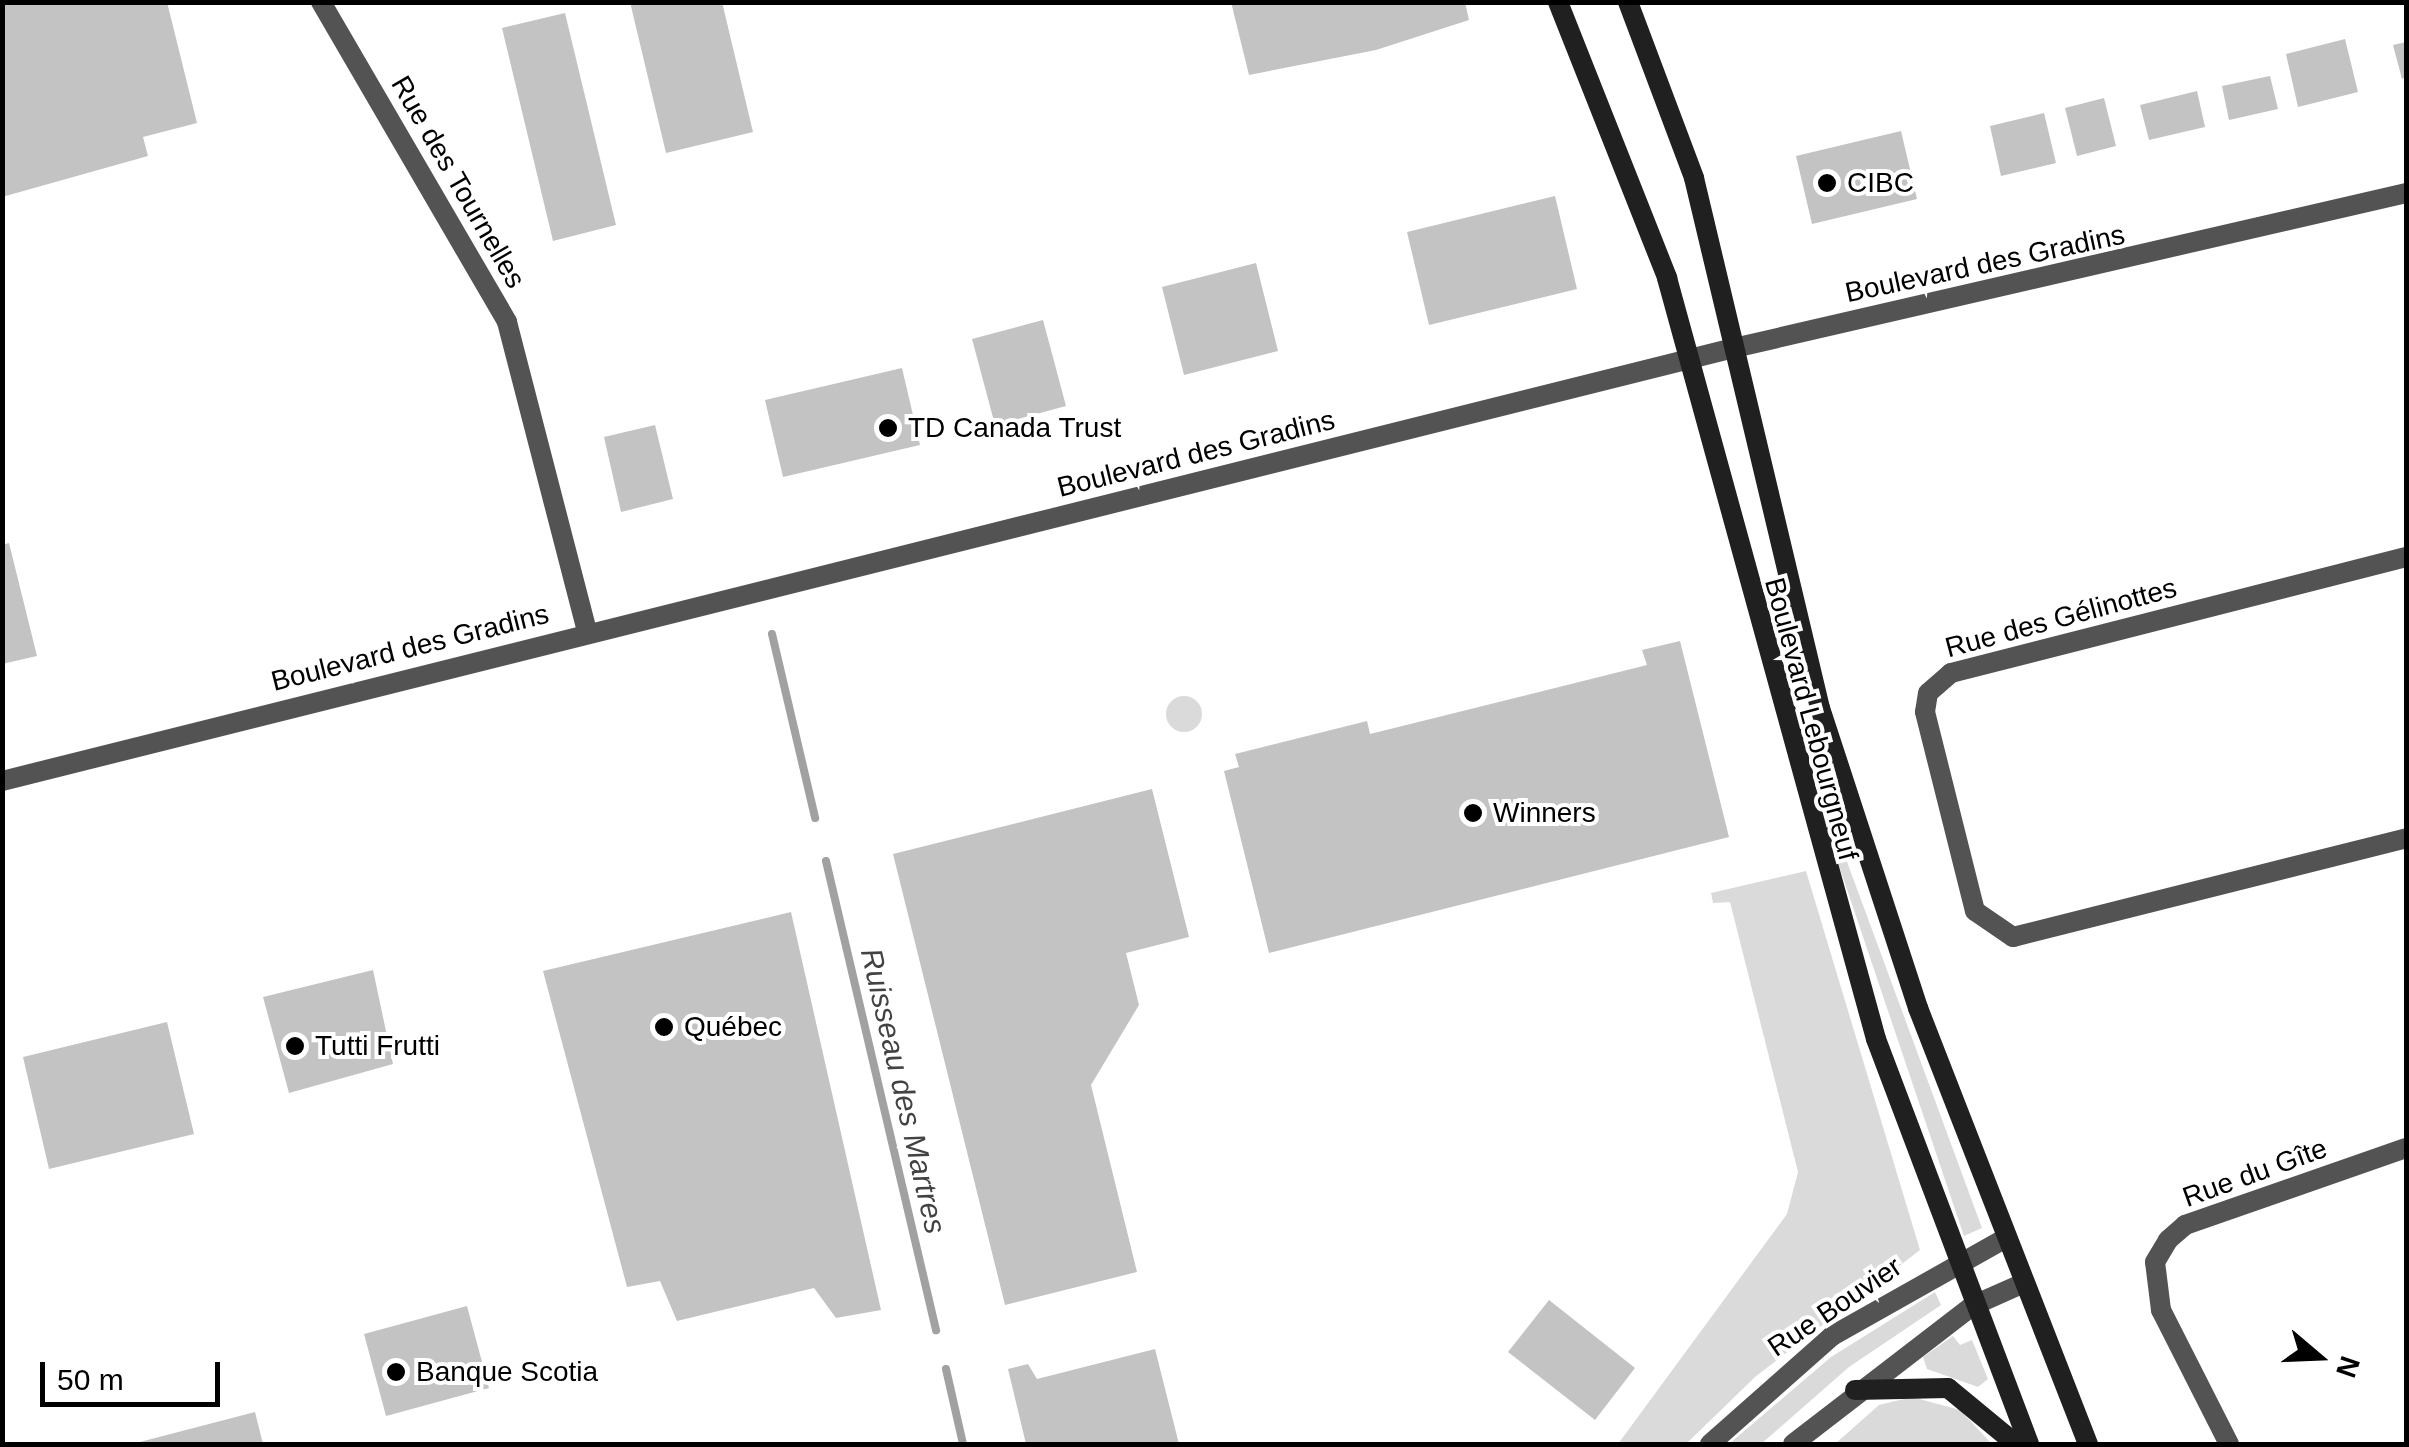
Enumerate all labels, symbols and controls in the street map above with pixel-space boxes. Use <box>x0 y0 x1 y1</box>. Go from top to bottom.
street label: Rue des Tournelles <box>384 70 532 294</box>
place label: CIBC <box>1847 166 1914 200</box>
marker: CIBC <box>1816 172 1838 194</box>
street label: Boulevard des Gradins <box>1842 218 2128 310</box>
street label: Boulevard des Gradins <box>1054 403 1338 505</box>
place label: TD Canada Trust <box>908 411 1122 445</box>
marker: TD Canada Trust <box>877 417 899 439</box>
street label: Rue des Gélinottes <box>1942 571 2180 665</box>
street label: Boulevard Lebourgneuf <box>1757 574 1865 864</box>
street label: Boulevard des Gradins <box>268 597 552 699</box>
place label: Winners <box>1493 796 1596 830</box>
marker: Winners <box>1462 802 1484 824</box>
water label: Ruisseau des Martres <box>853 945 953 1237</box>
place label: Québec <box>684 1010 782 1044</box>
marker: Québec <box>653 1016 675 1038</box>
place label: Tutti Frutti <box>315 1029 440 1063</box>
marker: Tutti Frutti <box>284 1035 306 1057</box>
street label: Rue du Gîte <box>2178 1131 2332 1215</box>
street label: Rue Bouvier <box>1762 1250 1908 1364</box>
north arrow <box>2269 1307 2369 1407</box>
scale bar <box>45 1342 225 1404</box>
text: N <box>2330 1352 2366 1382</box>
place label: Banque Scotia <box>416 1355 598 1389</box>
marker: Banque Scotia <box>385 1361 407 1383</box>
text: 50 m <box>57 1363 124 1396</box>

